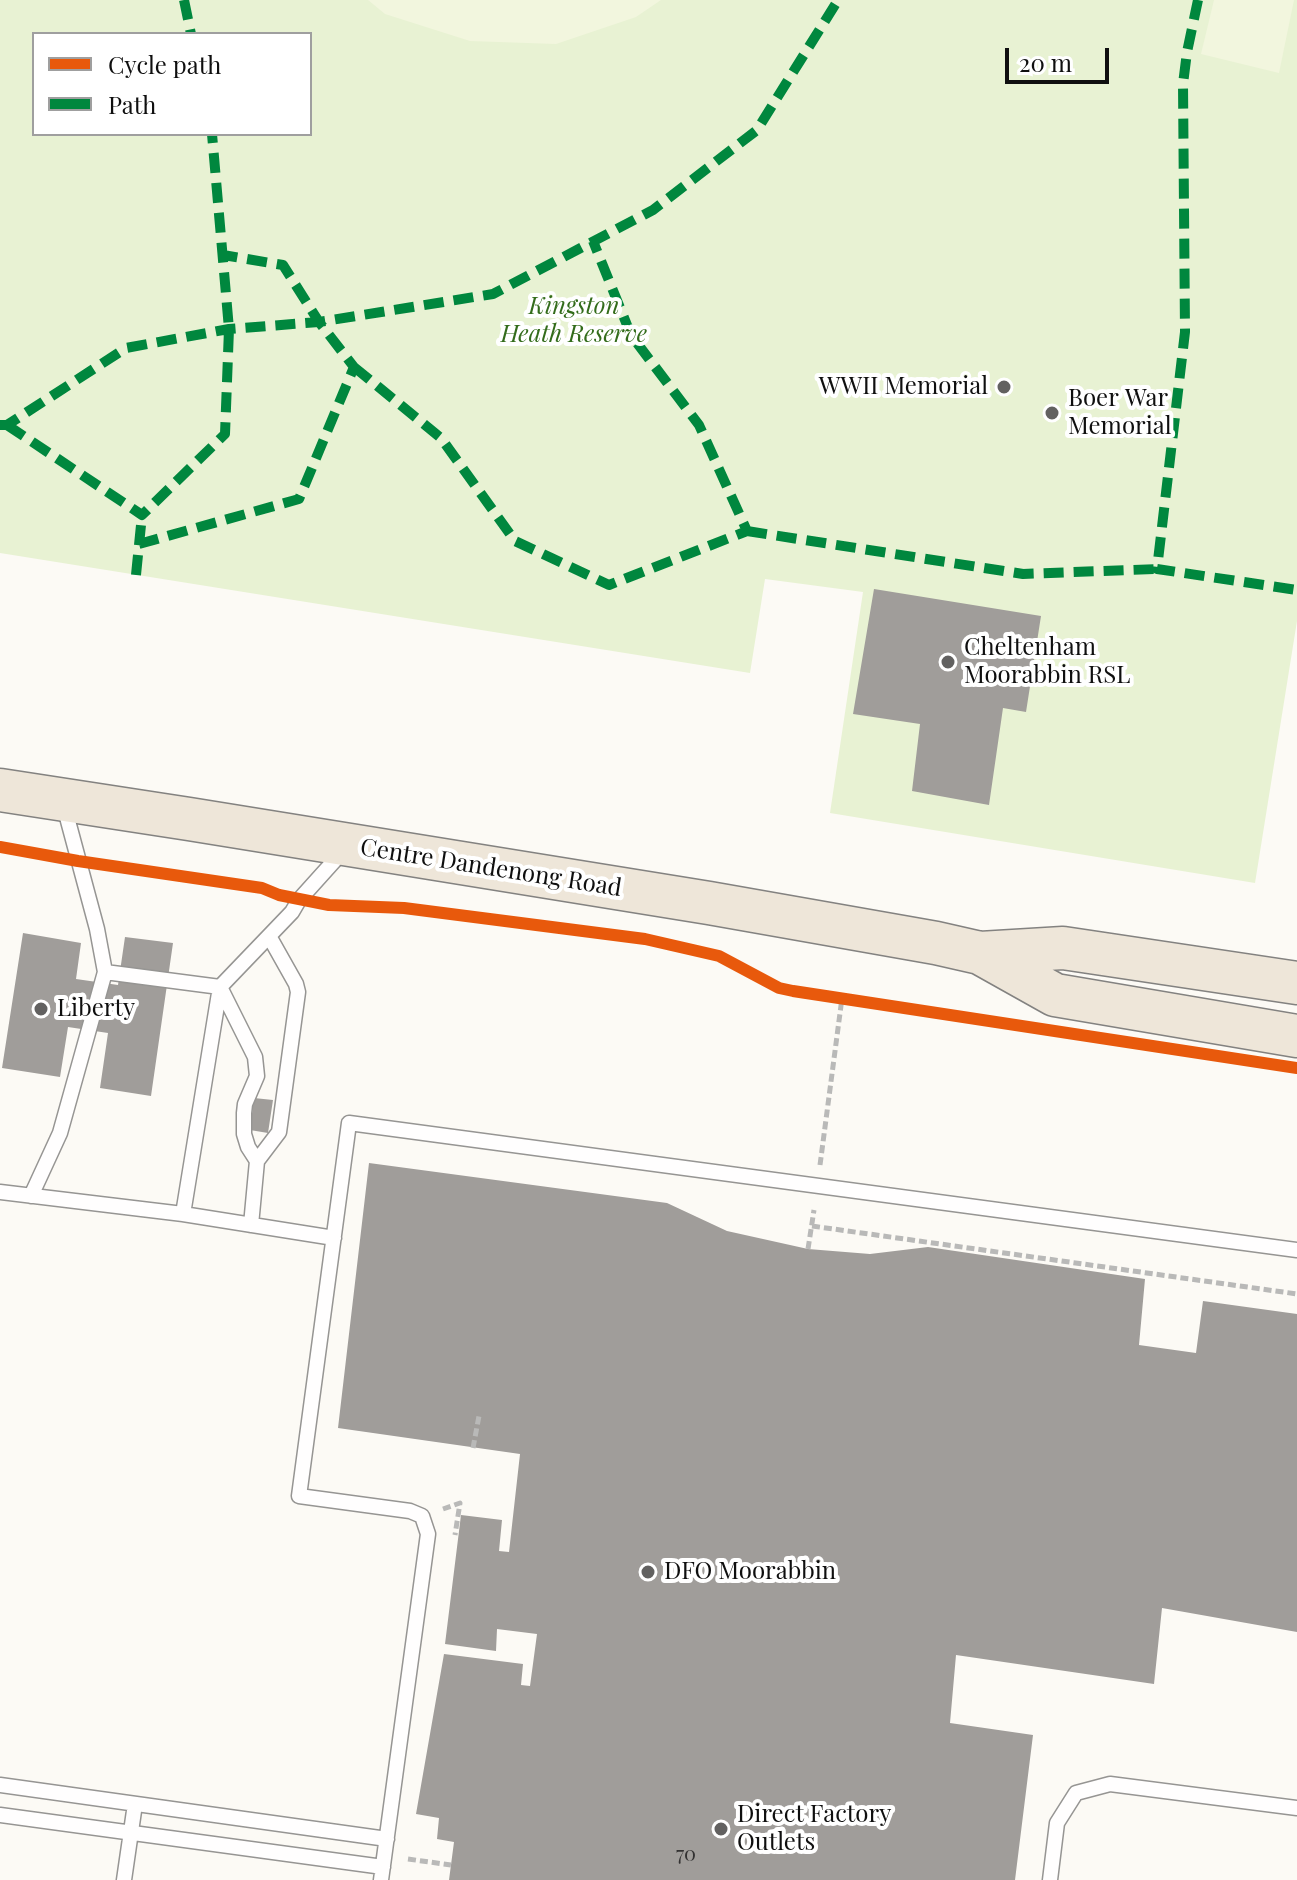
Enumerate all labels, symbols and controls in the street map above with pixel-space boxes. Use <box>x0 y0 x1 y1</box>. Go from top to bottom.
legend <box>32 32 312 136</box>
scale bar <box>1009 32 1113 82</box>
text: 20 m <box>1019 46 1072 78</box>
text: Cycle path <box>108 48 221 80</box>
text: Path <box>108 88 156 120</box>
park label: Kingston Heath Reserve <box>501 293 647 349</box>
place label: WWII Memorial <box>819 373 988 401</box>
marker: WWII Memorial <box>995 378 1013 396</box>
place label: Boer War Memorial <box>1068 385 1172 441</box>
marker: Boer War Memorial <box>1043 404 1061 422</box>
place label: Cheltenham Moorabbin RSL <box>964 634 1130 690</box>
marker: Cheltenham Moorabbin RSL <box>939 653 957 671</box>
street label: Centre Dandenong Road <box>358 833 624 903</box>
place label: Liberty <box>57 995 135 1023</box>
marker: Liberty <box>32 1000 50 1018</box>
place label: DFO Moorabbin <box>664 1558 836 1586</box>
marker: DFO Moorabbin <box>639 1563 657 1581</box>
place label: Direct Factory Outlets <box>737 1801 891 1857</box>
marker: Direct Factory Outlets <box>712 1820 730 1838</box>
house number: 70 <box>676 1843 696 1867</box>

